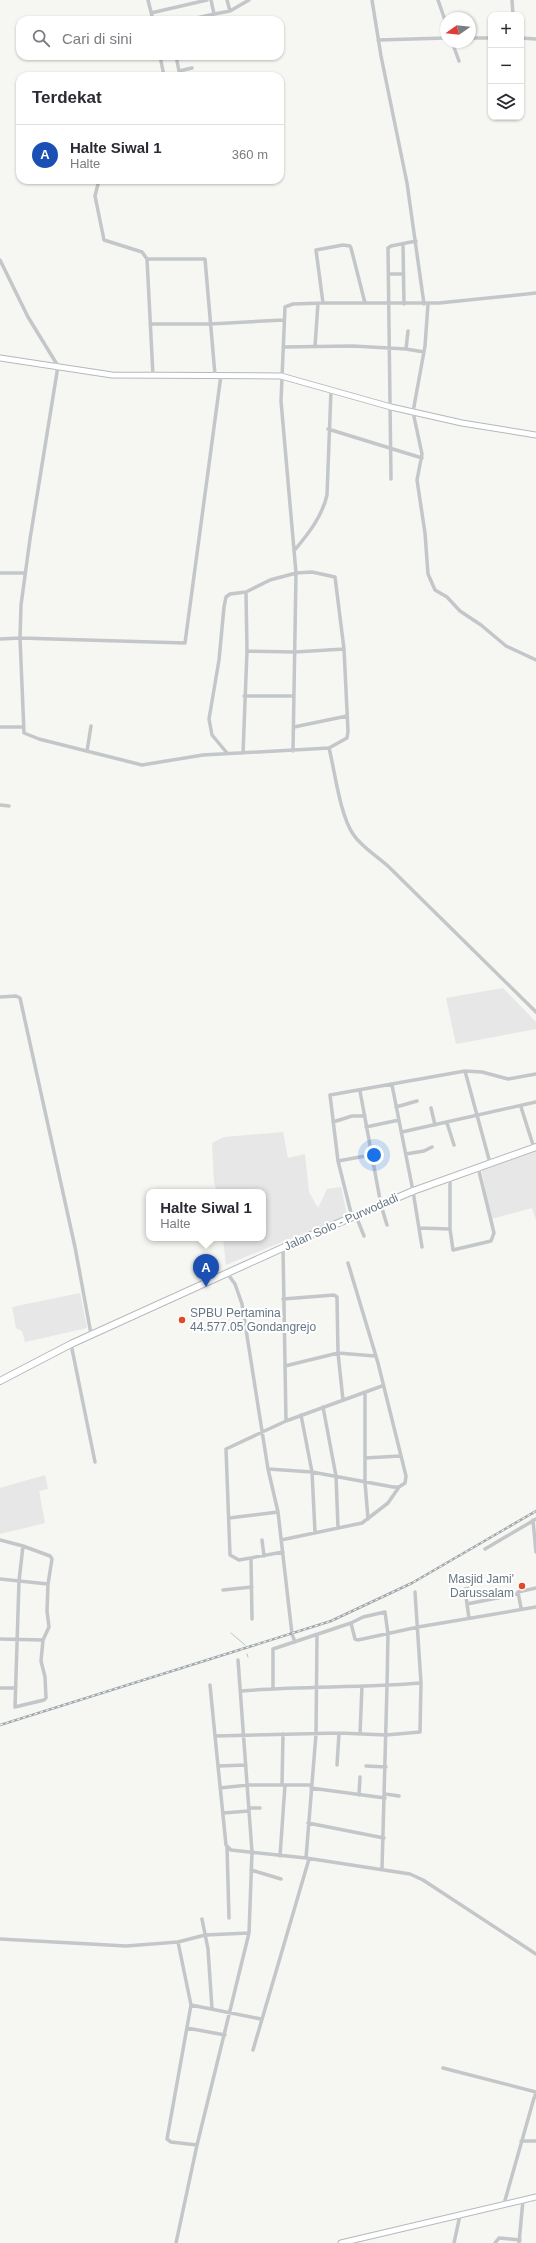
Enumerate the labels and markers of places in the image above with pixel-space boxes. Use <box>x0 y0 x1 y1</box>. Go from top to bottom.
pin: A <box>193 1254 219 1287</box>
place label: SPBU Pertamina 44.577.05 Gondangrejo <box>190 1306 316 1334</box>
marker: SPBU Pertamina 44.577.05 Gondangrejo <box>177 1315 187 1325</box>
place label: Masjid Jami' Darussalam <box>448 1572 514 1600</box>
marker: Masjid Jami' Darussalam <box>517 1581 527 1591</box>

